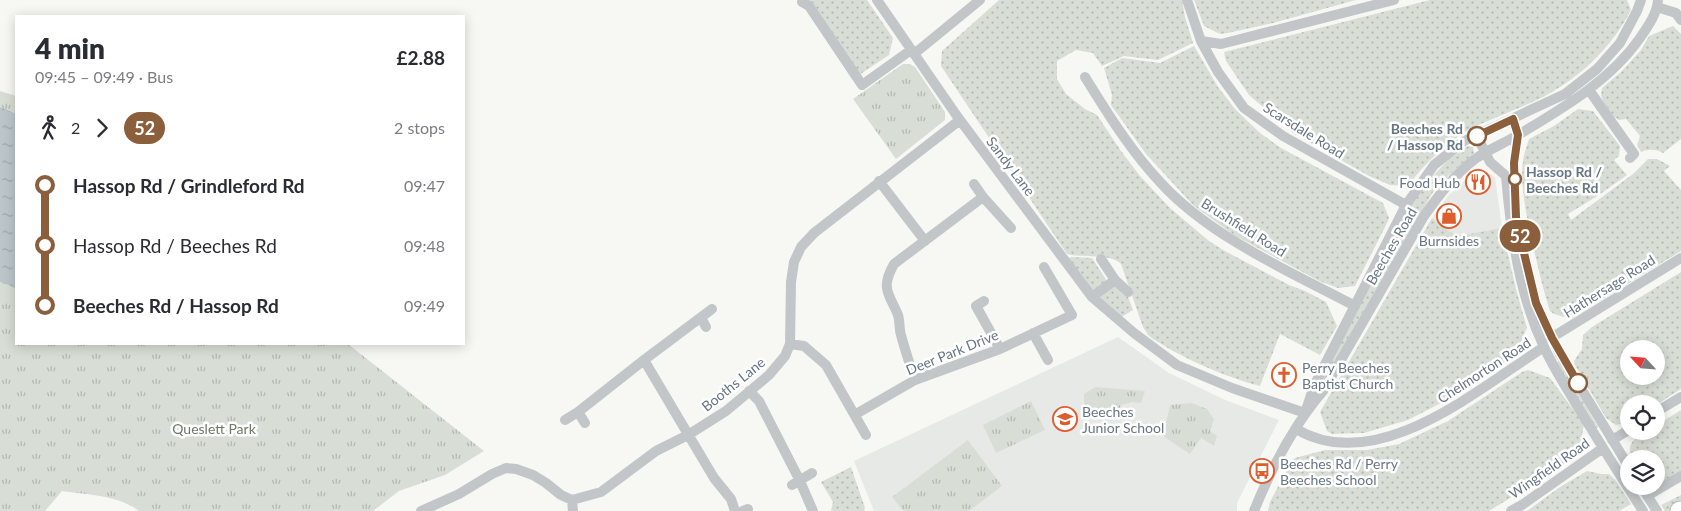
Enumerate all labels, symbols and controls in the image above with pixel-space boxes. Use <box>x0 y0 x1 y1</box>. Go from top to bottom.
text: 4 min <box>35 31 105 65</box>
text: £2.88 <box>396 46 445 69</box>
text: 09:45 – 09:49 · Bus <box>35 67 173 86</box>
street label: Scarsdale Road <box>1260 98 1348 162</box>
icon: walk <box>35 114 63 142</box>
icon: forward <box>88 114 116 142</box>
text: 52 <box>134 117 155 139</box>
text: 2 <box>71 118 80 137</box>
text: 2 stops <box>394 118 445 137</box>
place label: Beeches Rd / Hassop Rd <box>1387 120 1463 153</box>
marker: Beeches Rd / Hassop Rd <box>1467 126 1487 146</box>
street label: Sandy Lane <box>983 133 1039 199</box>
place label: Hassop Rd / Beeches Rd <box>1526 163 1602 196</box>
restaurant icon: Food Hub <box>1465 169 1491 195</box>
marker: Hassop Rd / Beeches Rd <box>1508 172 1522 186</box>
text: Hassop Rd / Grindleford Rd <box>73 174 305 197</box>
place label: Food Hub <box>1399 174 1460 191</box>
text: 09:47 <box>404 176 445 195</box>
street label: Brushfield Road <box>1198 194 1290 260</box>
shop icon: Burnsides <box>1436 203 1462 229</box>
street label: Beeches Road <box>1362 204 1420 288</box>
line badge: 52 <box>1498 220 1542 252</box>
text: 52 <box>1510 225 1530 247</box>
place label: Burnsides <box>1419 232 1479 249</box>
text: Hassop Rd / Beeches Rd <box>73 234 277 257</box>
text: 09:48 <box>404 236 445 255</box>
street label: Hathersage Road <box>1560 251 1658 321</box>
text: Beeches Rd / Hassop Rd <box>73 294 279 317</box>
text: 09:49 <box>404 296 445 315</box>
street label: Deer Park Drive <box>903 326 1001 378</box>
street label: Chelmorton Road <box>1434 334 1534 406</box>
north arrow <box>1620 340 1665 385</box>
map controls <box>1620 340 1665 495</box>
street label: Booths Lane <box>698 353 768 415</box>
place label: Perry Beeches Baptist Church <box>1302 359 1393 392</box>
church icon: Perry Beeches Baptist Church <box>1271 362 1297 388</box>
unlabelled marker <box>1568 373 1588 393</box>
button: locate <box>1620 395 1665 440</box>
place label: Beeches Junior School <box>1082 403 1164 436</box>
school or university icon: Beeches Junior School <box>1052 406 1078 432</box>
park label: Queslett Park <box>172 420 257 437</box>
street label: Wingfield Road <box>1506 434 1592 502</box>
button: layers <box>1620 450 1665 495</box>
place label: Beeches Rd / Perry Beeches School <box>1280 455 1399 488</box>
bus stop icon: Beeches Rd / Perry Beeches School <box>1249 458 1275 484</box>

